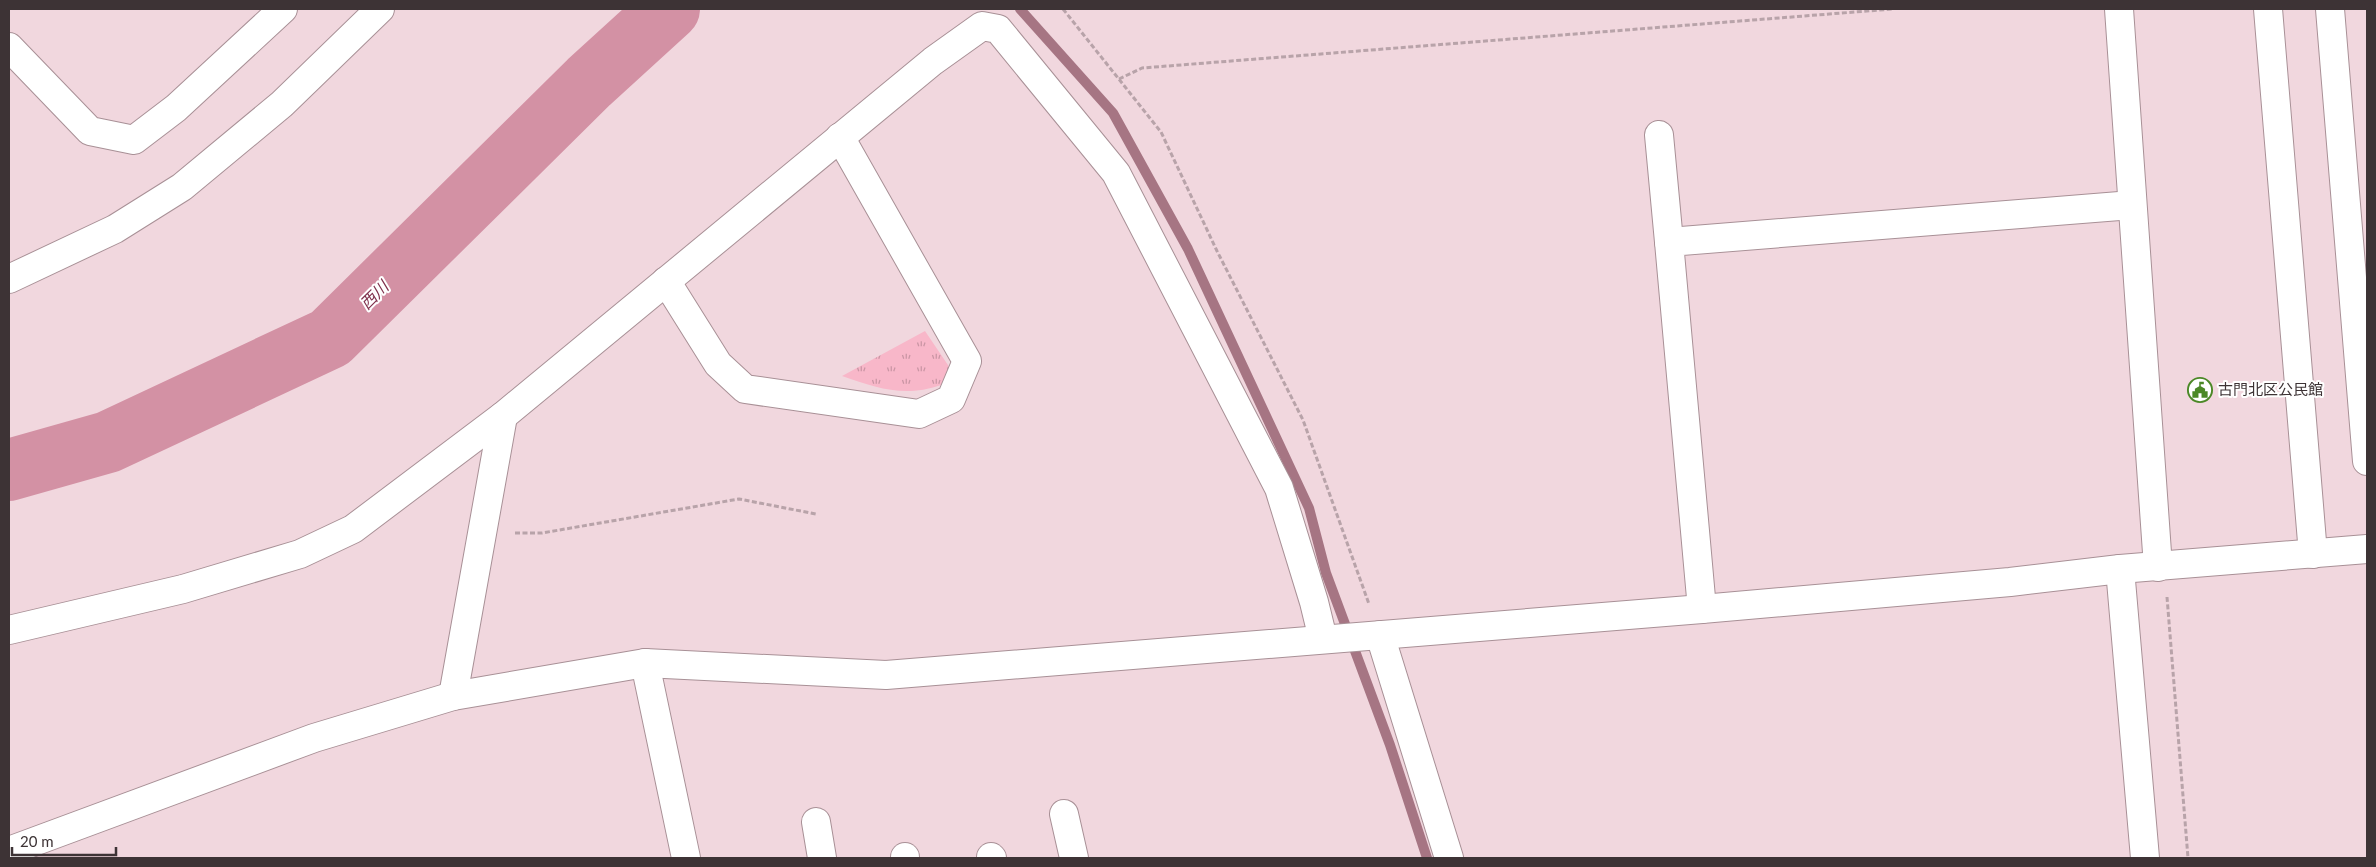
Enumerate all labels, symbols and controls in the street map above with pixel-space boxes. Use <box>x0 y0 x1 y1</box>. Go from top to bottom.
water label: 西川 <box>356 275 393 313</box>
public building icon: 古門北区公民館 <box>2187 377 2213 403</box>
place label: 古門北区公民館 <box>2218 380 2323 398</box>
scale bar <box>12 824 116 856</box>
text: 20 m <box>20 832 54 850</box>

